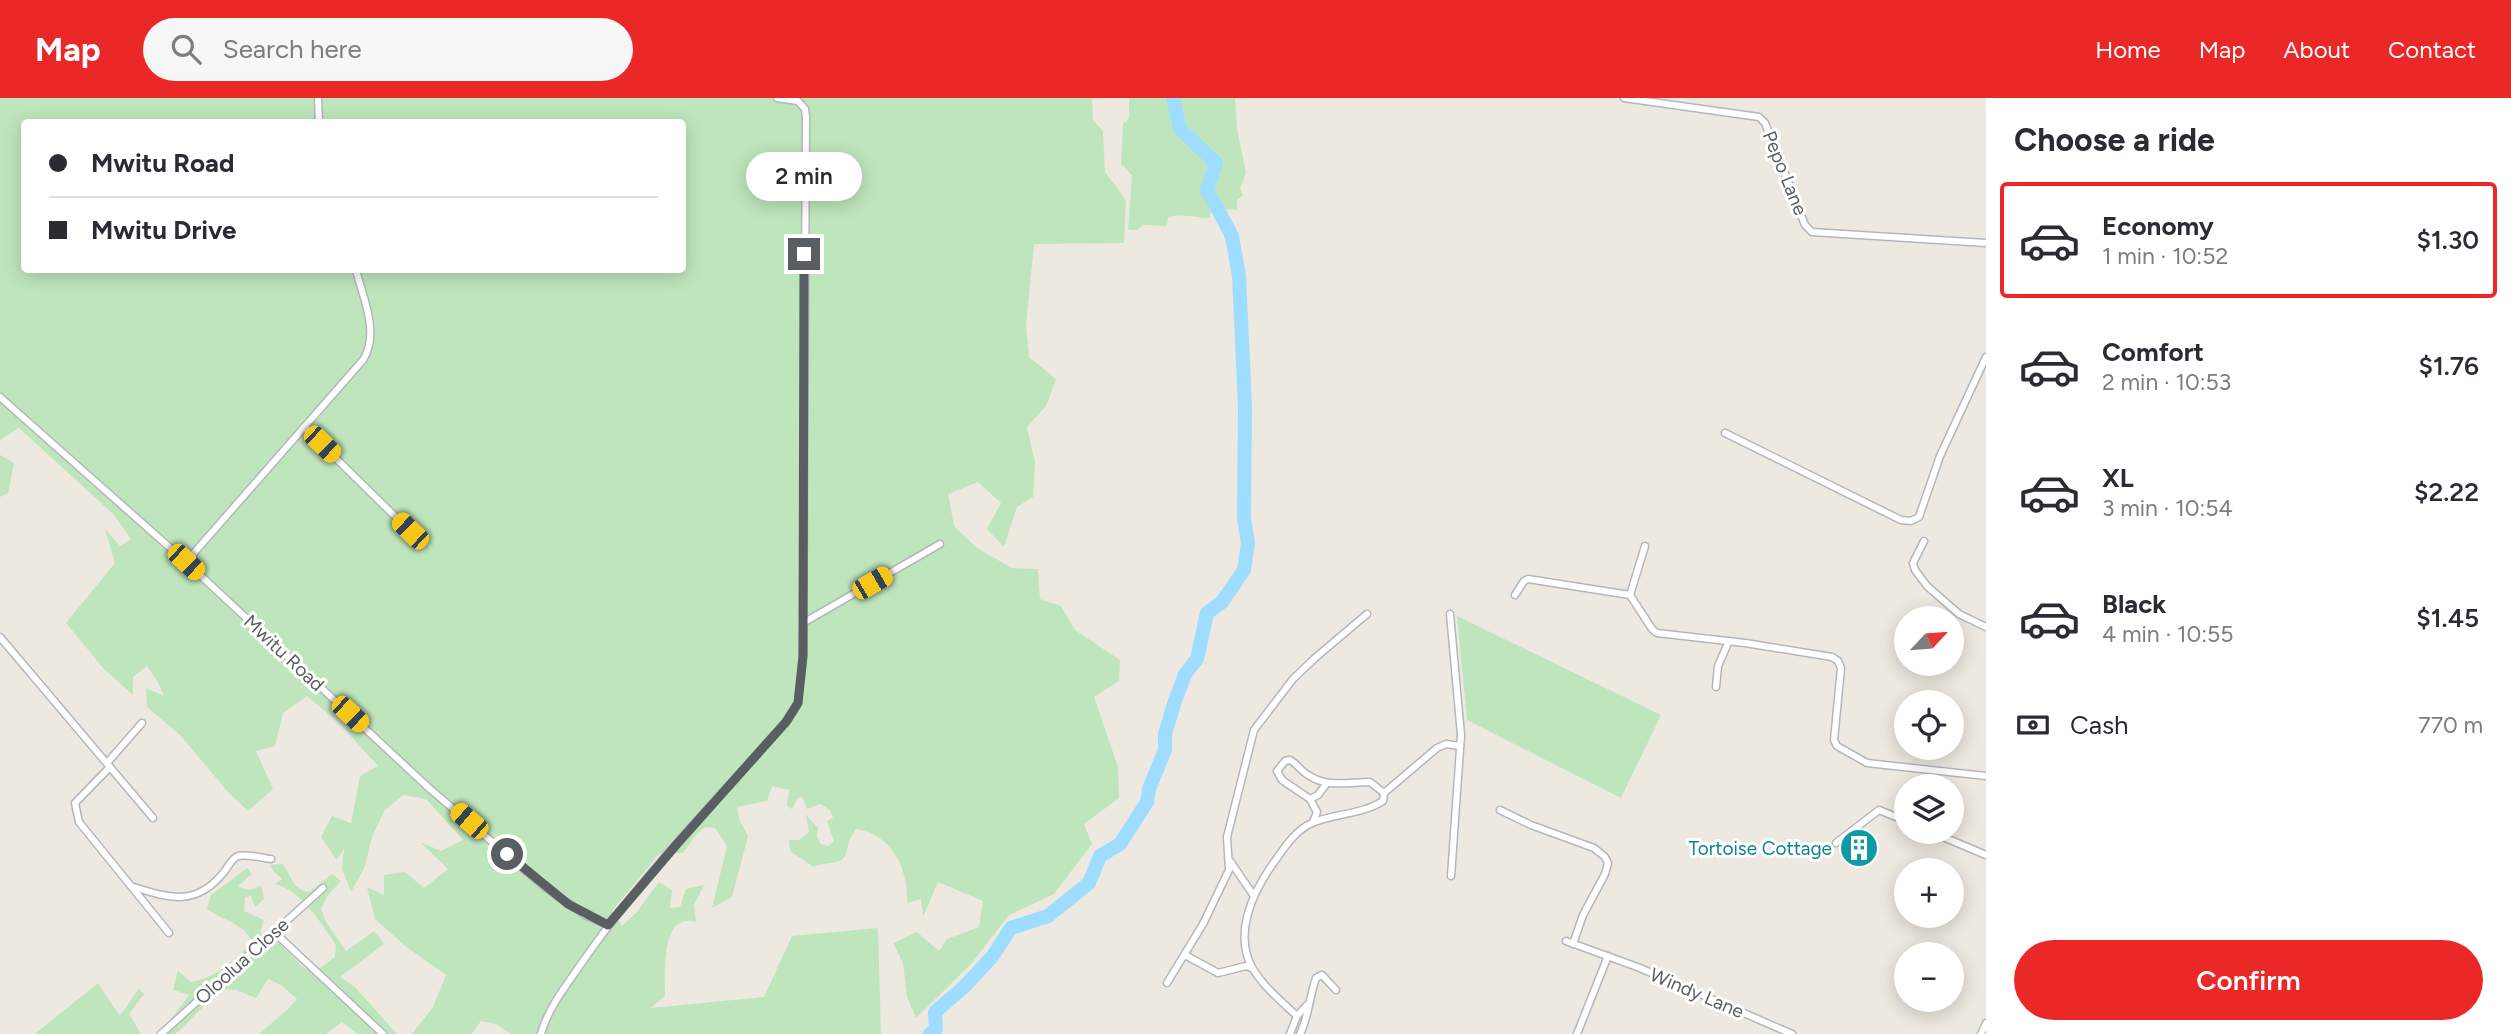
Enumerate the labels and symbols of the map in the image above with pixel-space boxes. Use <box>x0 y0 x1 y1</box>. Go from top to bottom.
street label: Pepo Lane <box>1758 128 1812 218</box>
callout: 2 min <box>746 152 862 202</box>
route end <box>788 238 820 270</box>
car <box>300 422 345 466</box>
car <box>388 509 433 553</box>
car <box>164 540 209 584</box>
car <box>849 563 896 603</box>
north arrow <box>1894 606 1964 676</box>
street label: Mwitu Road <box>239 610 329 696</box>
car <box>328 692 373 736</box>
car <box>447 799 492 843</box>
building icon: Tortoise Cottage <box>1838 827 1880 869</box>
place label: Tortoise Cottage <box>1689 837 1832 860</box>
route start <box>491 838 523 870</box>
street label: Oloolua Close <box>190 913 294 1009</box>
street label: Windy Lane <box>1647 963 1747 1023</box>

